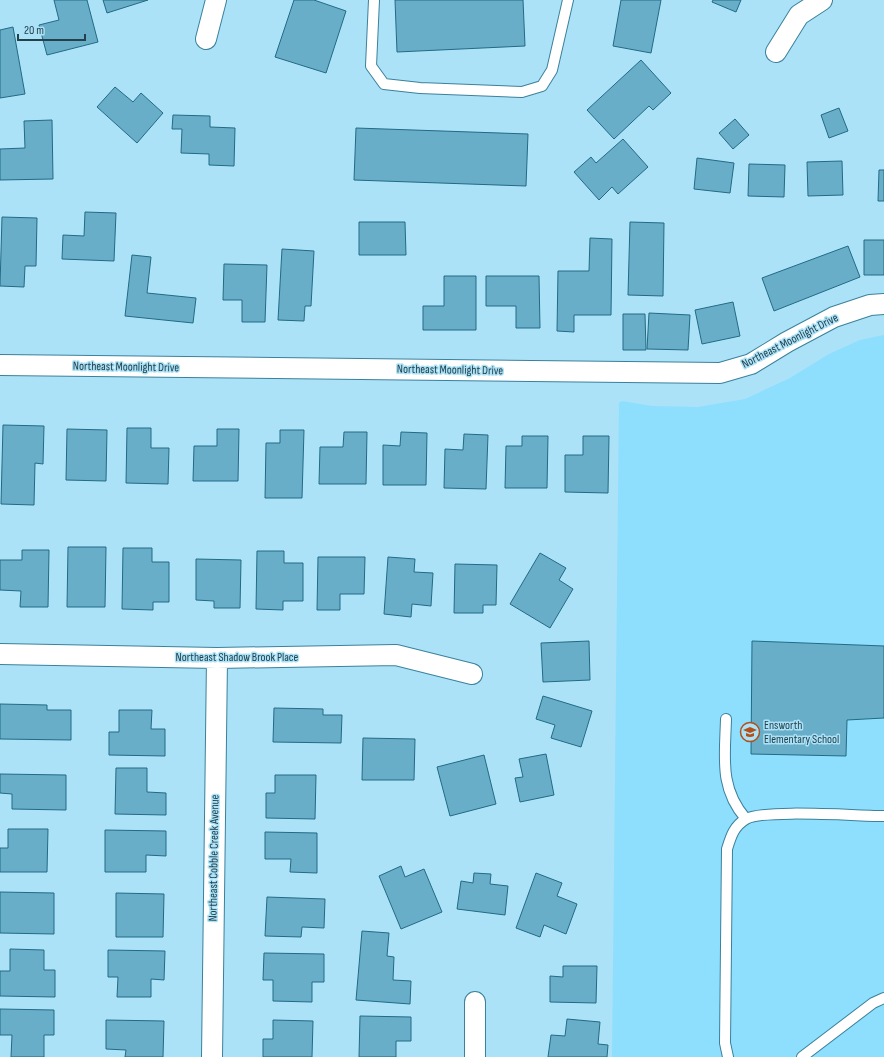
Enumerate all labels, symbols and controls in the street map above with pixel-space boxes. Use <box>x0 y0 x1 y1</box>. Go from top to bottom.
scale bar <box>18 16 85 42</box>
text: 20 m <box>24 23 44 38</box>
street label: Northeast Moonlight Drive <box>739 310 841 372</box>
street label: Northeast Moonlight Drive <box>73 359 179 375</box>
street label: Northeast Moonlight Drive <box>397 362 503 378</box>
street label: Northeast Shadow Brook Place <box>176 650 299 665</box>
place label: Ensworth Elementary School <box>764 718 839 747</box>
school or university icon: Ensworth Elementary School <box>739 721 761 743</box>
street label: Northeast Cobble Creek Avenue <box>205 794 223 922</box>

